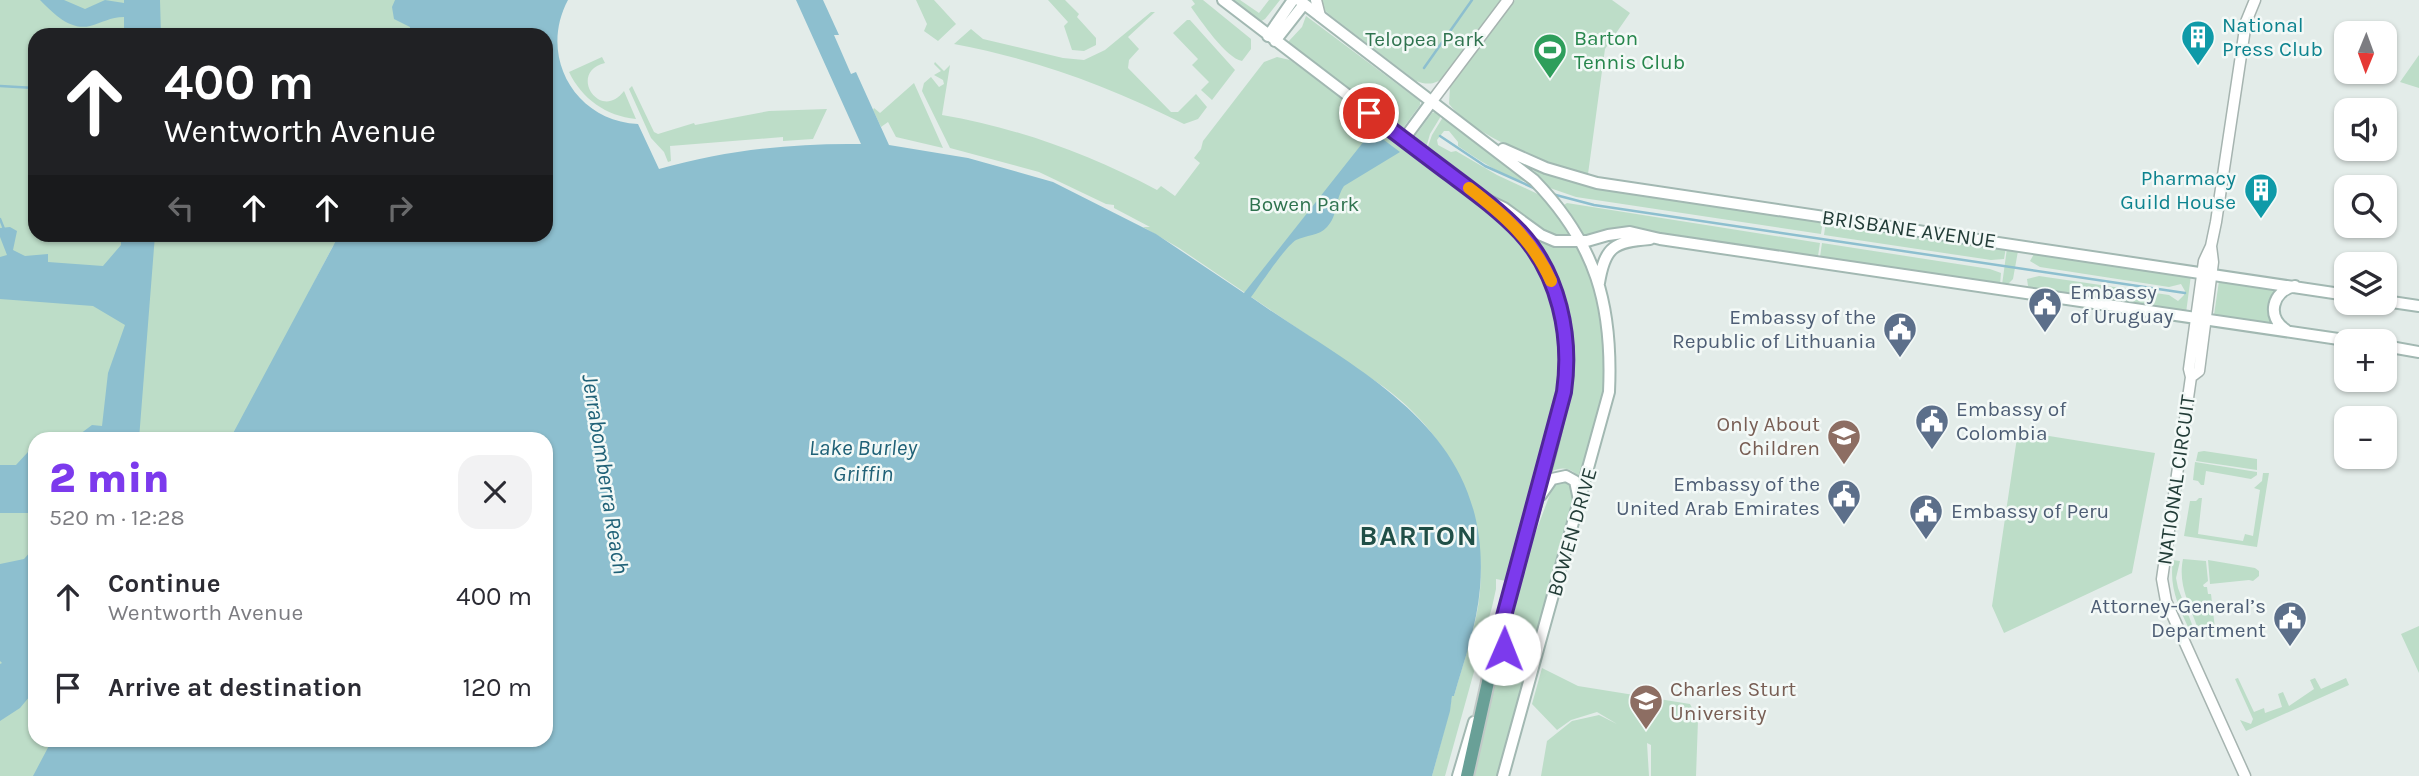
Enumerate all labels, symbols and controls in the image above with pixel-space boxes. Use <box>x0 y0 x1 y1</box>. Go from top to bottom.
place label: National Press Club <box>2222 13 2323 61</box>
building icon: National Press Club <box>2179 18 2217 67</box>
north arrow <box>2334 21 2398 84</box>
map controls <box>2334 21 2397 469</box>
place label: Barton Tennis Club <box>1574 26 1685 74</box>
park label: Telopea Park <box>1365 27 1485 51</box>
sports icon: Barton Tennis Club <box>1531 31 1569 80</box>
text: 400 m <box>164 54 314 111</box>
icon: ahead <box>49 56 140 147</box>
pin <box>1339 83 1399 143</box>
icon: arrive <box>1350 94 1388 132</box>
button: sound <box>2334 98 2397 161</box>
text: Wentworth Avenue <box>164 113 436 150</box>
place label: Pharmacy Guild House <box>2120 166 2236 214</box>
building icon: Pharmacy Guild House <box>2242 171 2280 220</box>
button: search <box>2334 175 2397 238</box>
icon: left <box>162 189 200 227</box>
icon: ahead <box>235 189 273 227</box>
icon: ahead <box>308 189 346 227</box>
icon: right <box>381 189 419 227</box>
park label: Bowen Park <box>1249 192 1360 216</box>
street label: BRISBANE AVENUE <box>1820 205 1998 253</box>
button: layers <box>2334 252 2397 315</box>
place label: Embassy of Uruguay <box>2070 280 2174 328</box>
public building icon: Embassy of Uruguay <box>2026 285 2064 334</box>
place label: Embassy of the Republic of Lithuania <box>1672 305 1876 353</box>
public building icon: Embassy of the Republic of Lithuania <box>1881 310 1919 359</box>
button: + <box>2334 329 2397 392</box>
water label: Jerrabomberra Reach <box>576 372 635 576</box>
street label: NATIONAL CIRCUIT <box>2152 393 2200 567</box>
place label: Embassy of Colombia <box>1956 397 2067 445</box>
public building icon: Embassy of Colombia <box>1913 402 1951 451</box>
button: − <box>2334 406 2397 469</box>
place label: Only About Children <box>1717 412 1820 460</box>
school or university icon: Only About Children <box>1825 417 1863 466</box>
water label: Lake Burley Griffin <box>809 434 918 487</box>
text: 2 min <box>49 453 169 503</box>
button: close <box>458 455 532 529</box>
street label: BOWEN DRIVE <box>1542 465 1602 599</box>
place label: Embassy of the United Arab Emirates <box>1616 472 1820 520</box>
public building icon: Embassy of the United Arab Emirates <box>1825 477 1863 526</box>
public building icon: Embassy of Peru <box>1907 492 1945 541</box>
place label: Embassy of Peru <box>1951 499 2109 523</box>
text: 520 m · 12:28 <box>49 504 185 531</box>
district label: BARTON <box>1359 519 1479 552</box>
text: Continue <box>108 568 220 599</box>
icon: ahead <box>49 578 87 616</box>
text: 400 m <box>456 581 532 612</box>
place label: Attorney-General’s Department <box>2090 594 2266 642</box>
text: Wentworth Avenue <box>108 599 303 626</box>
public building icon: Attorney-General’s Department <box>2271 599 2309 648</box>
position arrow <box>1467 612 1541 686</box>
icon: arrive <box>49 669 87 707</box>
text: Arrive at destination <box>108 672 362 703</box>
text: 120 m <box>462 672 532 703</box>
place label: Charles Sturt University <box>1670 677 1796 725</box>
school or university icon: Charles Sturt University <box>1627 682 1665 731</box>

